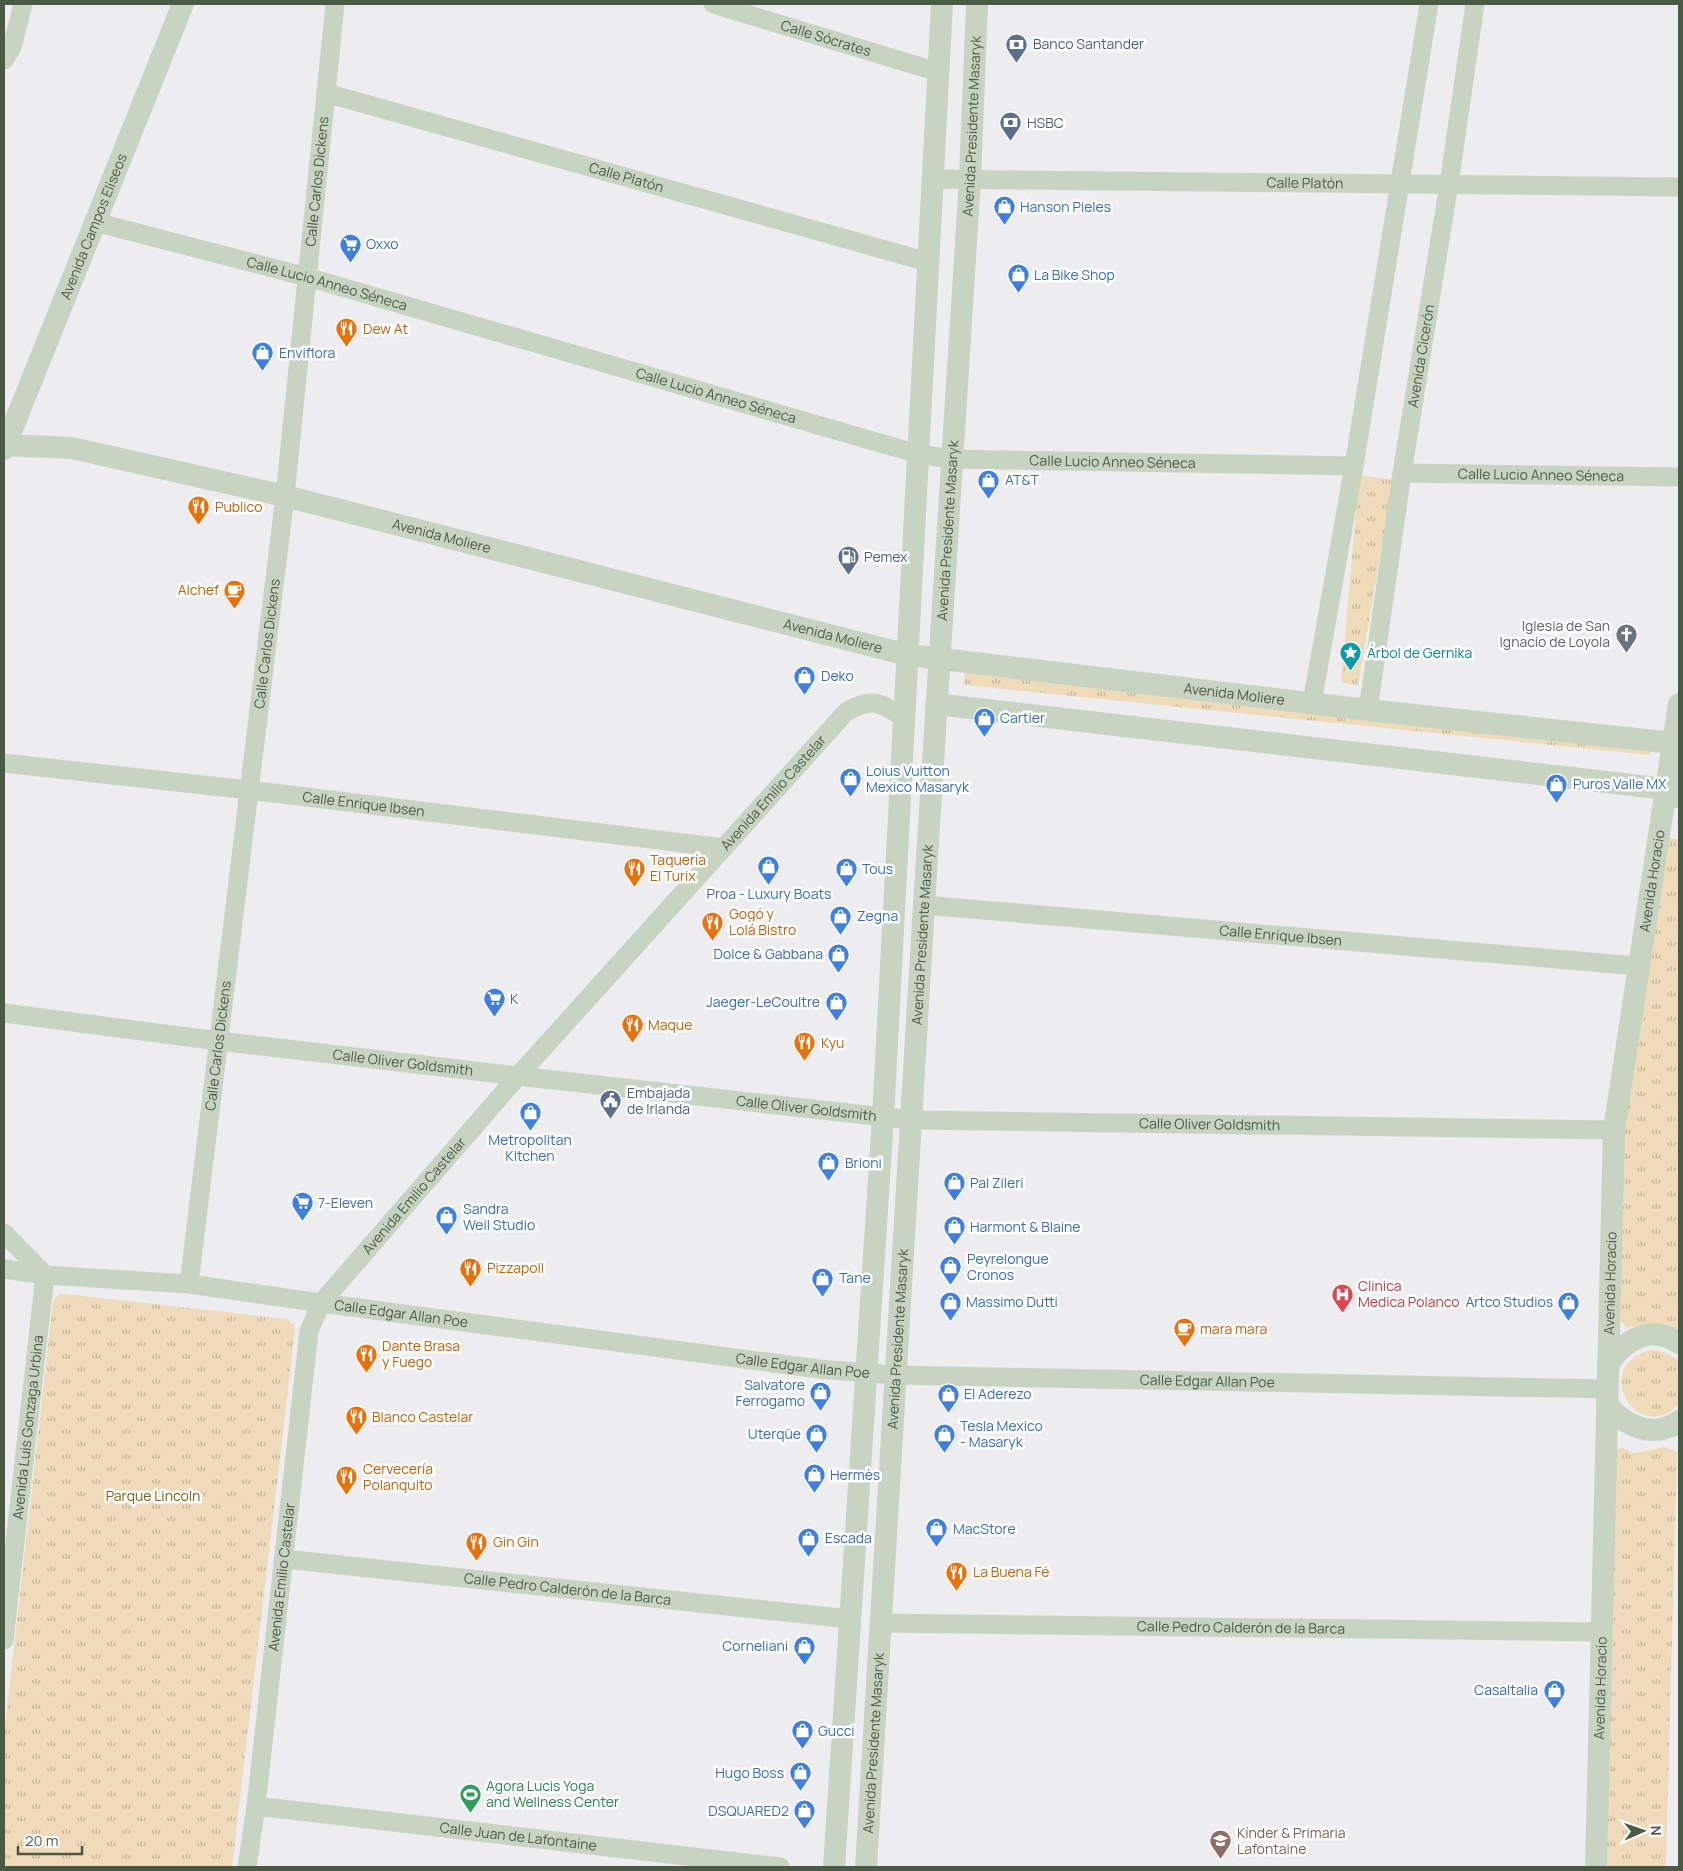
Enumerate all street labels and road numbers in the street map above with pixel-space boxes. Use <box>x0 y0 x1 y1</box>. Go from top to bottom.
street label: Calle Sócrates <box>779 15 874 60</box>
street label: Avenida Presidente Masaryk <box>958 34 985 217</box>
street label: Calle Carlos Dickens <box>300 115 333 247</box>
street label: Avenida Campos Elíseos <box>55 150 131 302</box>
street label: Calle Platón <box>587 157 666 196</box>
street label: Calle Platón <box>1266 173 1344 192</box>
street label: Calle Lucio Anneo Séneca <box>245 252 410 315</box>
street label: Avenida Cicerón <box>1403 303 1438 409</box>
street label: Calle Lucio Anneo Séneca <box>634 363 799 427</box>
street label: Avenida Presidente Masaryk <box>932 439 962 621</box>
street label: Calle Lucio Anneo Séneca <box>1029 450 1196 472</box>
street label: Calle Lucio Anneo Séneca <box>1458 464 1624 485</box>
street label: Avenida Moliere <box>390 514 493 557</box>
street label: Calle Carlos Dickens <box>249 578 284 710</box>
street label: Avenida Moliere <box>782 614 885 657</box>
street label: Avenida Moliere <box>1183 678 1286 709</box>
street label: Avenida Emilio Castelar <box>716 731 830 854</box>
street label: Calle Enrique Ibsen <box>302 787 426 820</box>
street label: Avenida Horacio <box>1634 829 1669 933</box>
street label: Avenida Presidente Masaryk <box>907 843 937 1025</box>
street label: Calle Enrique Ibsen <box>1219 920 1343 950</box>
street label: Calle Carlos Dickens <box>200 980 235 1112</box>
street label: Calle Oliver Goldsmith <box>332 1044 474 1080</box>
street label: Calle Oliver Goldsmith <box>735 1090 878 1125</box>
street label: Calle Oliver Goldsmith <box>1139 1113 1280 1134</box>
street label: Avenida Emilio Castelar <box>358 1133 470 1258</box>
street label: Avenida Horacio <box>1599 1231 1621 1335</box>
street label: Avenida Presidente Masaryk <box>882 1247 912 1430</box>
street label: Calle Edgar Allan Poe <box>333 1295 469 1331</box>
street label: Avenida Luis Gonzaga Urbina <box>8 1334 47 1520</box>
street label: Calle Edgar Allan Poe <box>735 1348 871 1382</box>
street label: Calle Edgar Allan Poe <box>1140 1370 1275 1391</box>
street label: Avenida Emilio Castelar <box>263 1502 299 1652</box>
street label: Calle Pedro Calderón de la Barca <box>463 1568 672 1609</box>
street label: Calle Pedro Calderón de la Barca <box>1137 1616 1345 1638</box>
street label: Avenida Horacio <box>1589 1636 1611 1740</box>
street label: Avenida Presidente Masaryk <box>858 1651 888 1834</box>
street label: Calle Juan de Lafontaine <box>439 1817 598 1855</box>

